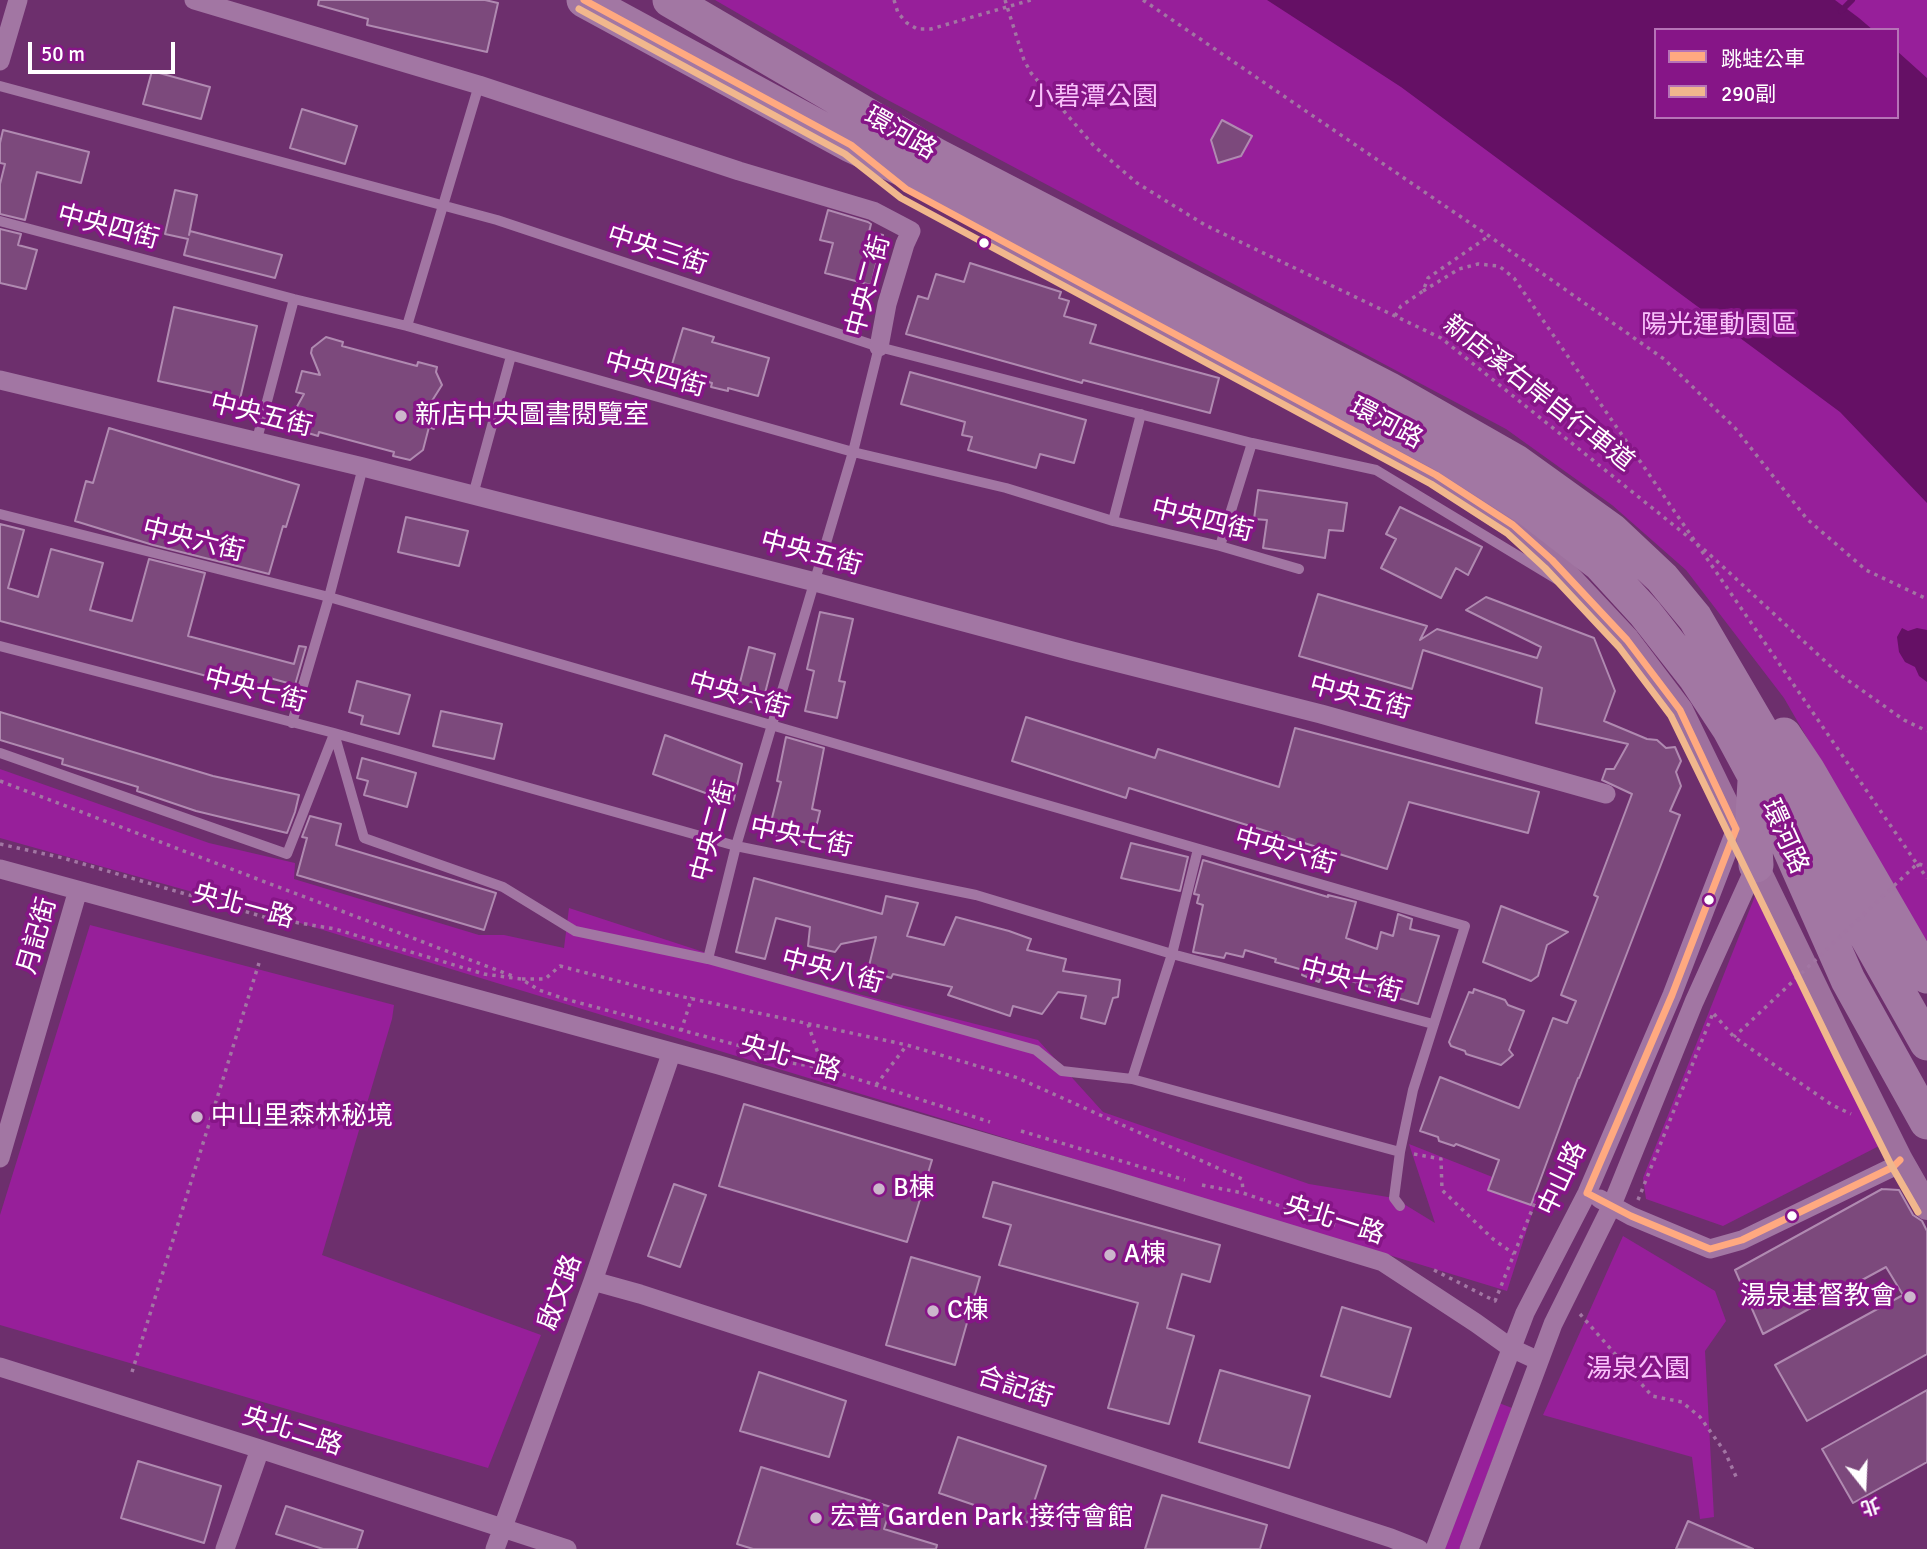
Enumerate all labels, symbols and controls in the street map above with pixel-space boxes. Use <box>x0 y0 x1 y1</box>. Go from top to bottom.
scale bar <box>32 28 178 72</box>
legend <box>1654 28 1899 119</box>
text: 50 m <box>41 41 85 67</box>
text: 跳蛙公車 <box>1721 46 1805 72</box>
text: 290副 <box>1721 81 1776 107</box>
park label: 小碧潭公園 <box>1028 82 1158 114</box>
street label: 環河路 <box>858 101 942 167</box>
street label: 中央四街 <box>54 199 162 257</box>
street label: 中央三街 <box>603 220 711 282</box>
street label: 中央二街 <box>840 232 898 340</box>
unlabelled marker <box>977 236 991 250</box>
street label: 新店溪右岸自行車道 <box>1436 310 1640 478</box>
park label: 陽光運動園區 <box>1641 310 1797 342</box>
street label: 中央四街 <box>601 346 709 404</box>
street label: 中央五街 <box>207 388 315 444</box>
street label: 環河路 <box>1344 392 1428 456</box>
place label: 新店中央圖書閱覽室 <box>415 400 649 432</box>
marker: 新店中央圖書閱覽室 <box>393 408 409 424</box>
street label: 中央四街 <box>1148 493 1256 549</box>
street label: 中央六街 <box>139 513 247 569</box>
street label: 中央五街 <box>757 525 865 583</box>
street label: 中央七街 <box>201 662 309 720</box>
street label: 中央六街 <box>685 667 793 725</box>
street label: 中央五街 <box>1306 669 1414 727</box>
street label: 中央二街 <box>685 777 743 885</box>
street label: 環河路 <box>1754 795 1814 879</box>
street label: 中央七街 <box>747 812 855 864</box>
street label: 中央六街 <box>1231 823 1339 881</box>
street label: 央北一路 <box>189 878 297 936</box>
unlabelled marker <box>1702 893 1716 907</box>
street label: 月記街 <box>12 894 64 978</box>
street label: 中央八街 <box>778 943 886 1001</box>
street label: 中央七街 <box>1297 952 1405 1010</box>
street label: 央北一路 <box>736 1030 844 1088</box>
place label: 中山里森林秘境 <box>211 1101 393 1133</box>
marker: 中山里森林秘境 <box>189 1109 205 1125</box>
street label: 中山路 <box>1532 1137 1594 1221</box>
place label: B棟 <box>893 1173 935 1205</box>
marker: B棟 <box>871 1181 887 1197</box>
street label: 央北一路 <box>1280 1190 1388 1252</box>
unlabelled marker <box>1785 1209 1799 1223</box>
place label: A棟 <box>1124 1239 1166 1271</box>
marker: A棟 <box>1102 1247 1118 1263</box>
street label: 啟文路 <box>533 1251 589 1335</box>
place label: 湯泉基督教會 <box>1740 1281 1896 1313</box>
marker: 湯泉基督教會 <box>1902 1289 1918 1305</box>
place label: C棟 <box>947 1295 989 1327</box>
marker: C棟 <box>925 1303 941 1319</box>
park label: 湯泉公園 <box>1586 1354 1690 1386</box>
street label: 合記街 <box>973 1361 1057 1415</box>
street label: 央北二路 <box>238 1401 346 1463</box>
north arrow <box>1829 1451 1899 1521</box>
text: 北 <box>1858 1492 1883 1520</box>
place label: 宏普 Garden Park 接待會館 <box>830 1502 1133 1534</box>
marker: 宏普 Garden Park 接待會館 <box>808 1510 824 1526</box>

